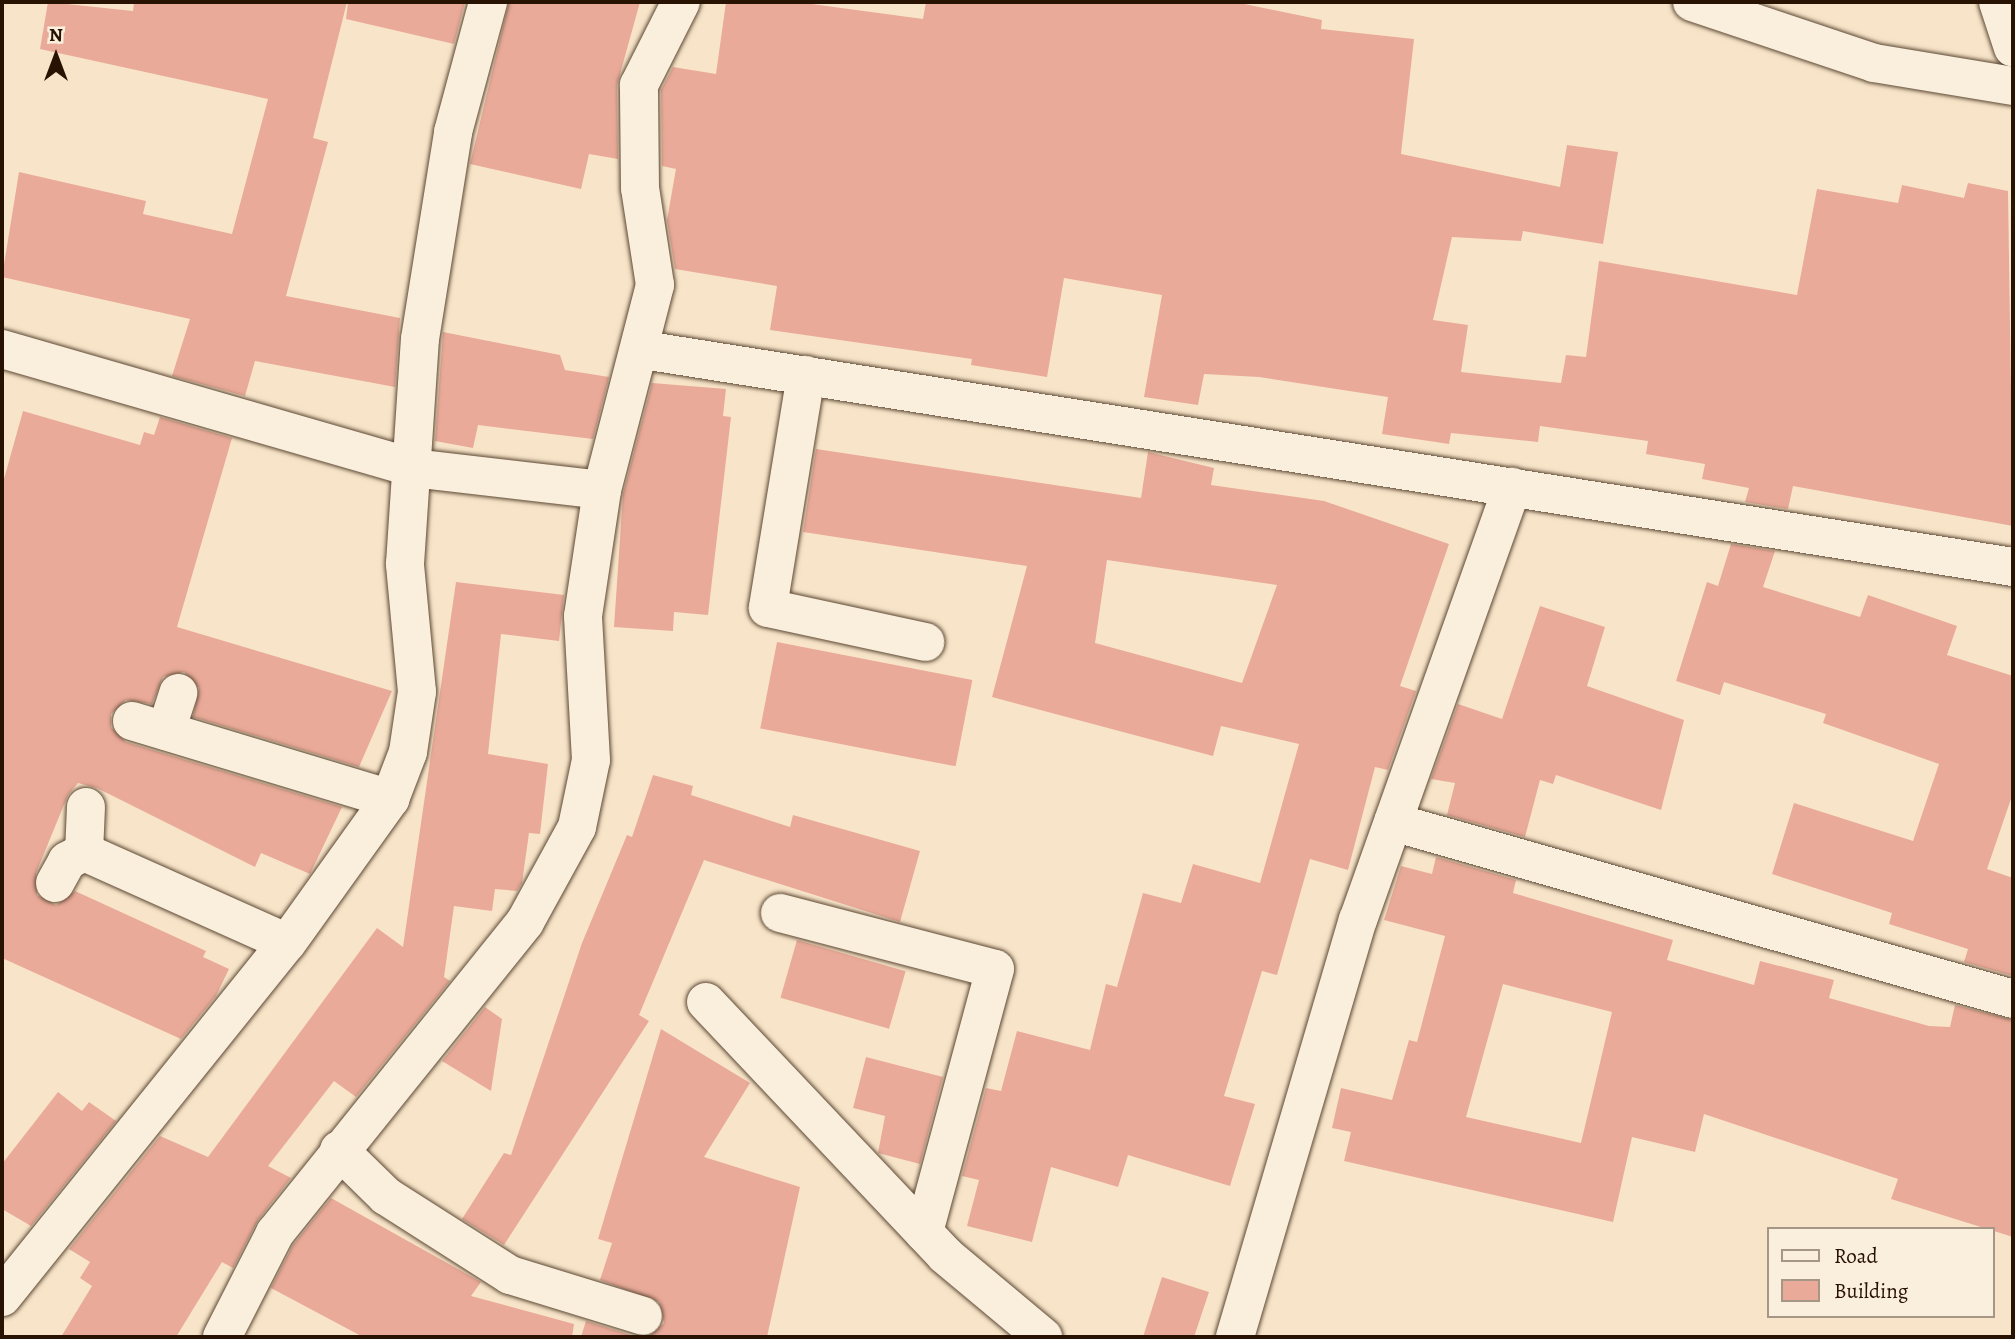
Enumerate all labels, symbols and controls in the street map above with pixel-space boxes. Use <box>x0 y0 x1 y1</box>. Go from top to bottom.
north arrow <box>21 21 91 91</box>
text: N <box>49 22 63 48</box>
legend <box>1766 1227 1994 1318</box>
text: Road <box>1834 1242 1878 1270</box>
text: Building <box>1834 1277 1908 1305</box>

